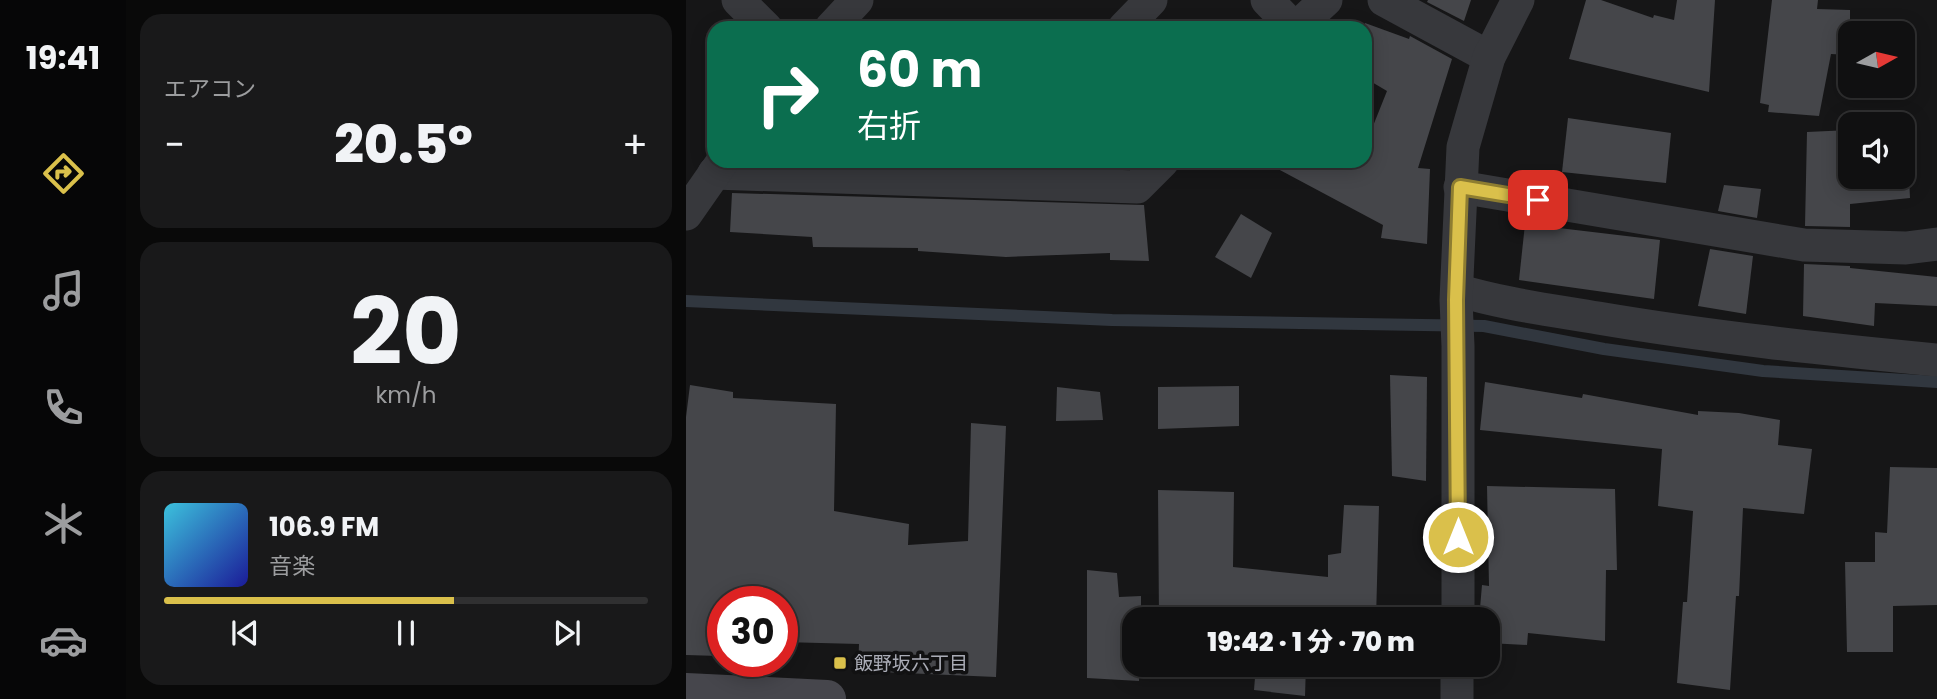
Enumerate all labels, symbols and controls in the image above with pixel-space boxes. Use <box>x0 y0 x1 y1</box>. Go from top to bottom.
north arrow <box>1838 21 1914 98</box>
map controls <box>1838 21 1915 189</box>
text: 19:41 <box>26 35 100 80</box>
text: 60 m <box>857 36 982 104</box>
icon: right <box>742 49 833 140</box>
text: エアコン <box>164 73 256 105</box>
text: 右折 <box>857 103 921 148</box>
text: 20.5° <box>334 108 473 181</box>
button: sound <box>1838 112 1915 189</box>
text: − <box>164 118 185 171</box>
text: + <box>622 118 648 171</box>
icon: directions <box>39 149 88 198</box>
pin <box>1508 170 1568 230</box>
icon: arrive <box>1519 181 1557 219</box>
icon: music <box>39 266 88 315</box>
text: 20 <box>350 268 462 396</box>
text: km/h <box>375 379 437 411</box>
icon: phone <box>39 383 88 432</box>
icon: climate <box>39 499 88 548</box>
position arrow <box>1421 500 1495 574</box>
text: 106.9 FM <box>269 509 379 545</box>
text: 音楽 <box>269 550 315 582</box>
speed limit sign: 30 <box>707 586 798 677</box>
icon: previous <box>226 614 264 652</box>
icon: pause <box>387 614 425 652</box>
icon: next <box>548 614 586 652</box>
icon: car <box>39 616 88 665</box>
text: 19:42 · 1 分 · 70 m <box>1207 624 1415 660</box>
place label: 飯野坂六丁目 <box>854 650 968 677</box>
marker: 飯野坂六丁目 <box>832 655 848 671</box>

